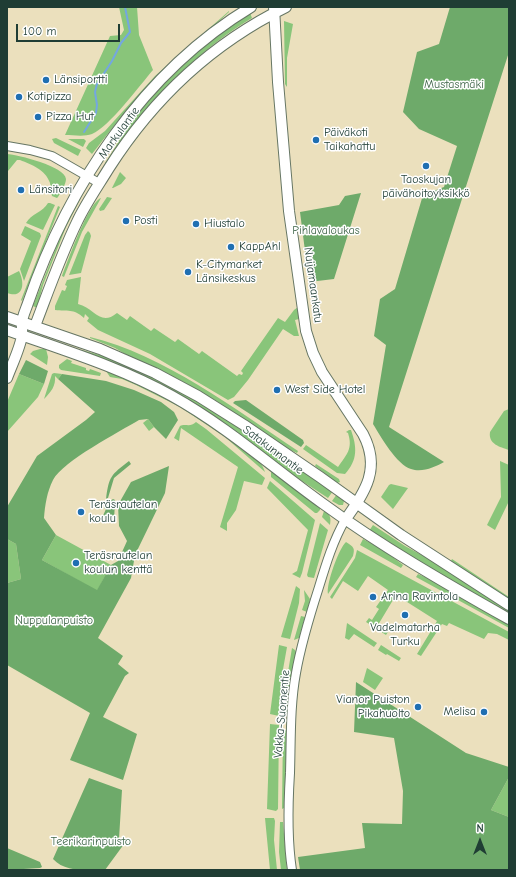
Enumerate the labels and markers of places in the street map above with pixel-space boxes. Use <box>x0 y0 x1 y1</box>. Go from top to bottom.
place label: Länsiportti <box>54 73 107 87</box>
marker: Länsiportti <box>41 75 51 85</box>
place label: Kotipizza <box>27 90 72 104</box>
marker: Kotipizza <box>14 92 24 102</box>
place label: Pizza Hut <box>46 110 94 124</box>
marker: Pizza Hut <box>33 112 43 122</box>
place label: Päiväkoti Taikahattu <box>324 126 375 154</box>
marker: Päiväkoti Taikahattu <box>311 135 321 145</box>
marker: Taoskujan päivähoitoyksikkö <box>421 161 431 171</box>
place label: Taoskujan päivähoitoyksikkö <box>382 173 470 201</box>
place label: Länsitori <box>29 183 72 197</box>
marker: Länsitori <box>16 185 26 195</box>
place label: Posti <box>134 214 158 228</box>
marker: Posti <box>121 216 131 226</box>
place label: Hiustalo <box>204 217 245 231</box>
marker: Hiustalo <box>191 219 201 229</box>
place label: KappAhl <box>239 240 281 254</box>
marker: KappAhl <box>226 242 236 252</box>
place label: K-Citymarket Länsikeskus <box>196 258 262 286</box>
marker: K-Citymarket Länsikeskus <box>183 267 193 277</box>
place label: West Side Hotel <box>285 383 365 397</box>
marker: West Side Hotel <box>272 385 282 395</box>
place label: Teräsrautelan koulu <box>89 498 157 526</box>
marker: Teräsrautelan koulu <box>76 507 86 517</box>
place label: Teräsrautelan koulun kenttä <box>84 549 152 577</box>
marker: Teräsrautelan koulun kenttä <box>71 558 81 568</box>
place label: Arina Ravintola <box>381 590 458 604</box>
marker: Arina Ravintola <box>368 592 378 602</box>
marker: Vadelmatarha Turku <box>400 610 410 620</box>
place label: Vadelmatarha Turku <box>370 621 440 649</box>
place label: Vianor Puiston Pikahuolto <box>336 693 410 721</box>
marker: Vianor Puiston Pikahuolto <box>413 702 423 712</box>
place label: Melisa <box>443 705 476 719</box>
marker: Melisa <box>479 707 489 717</box>

